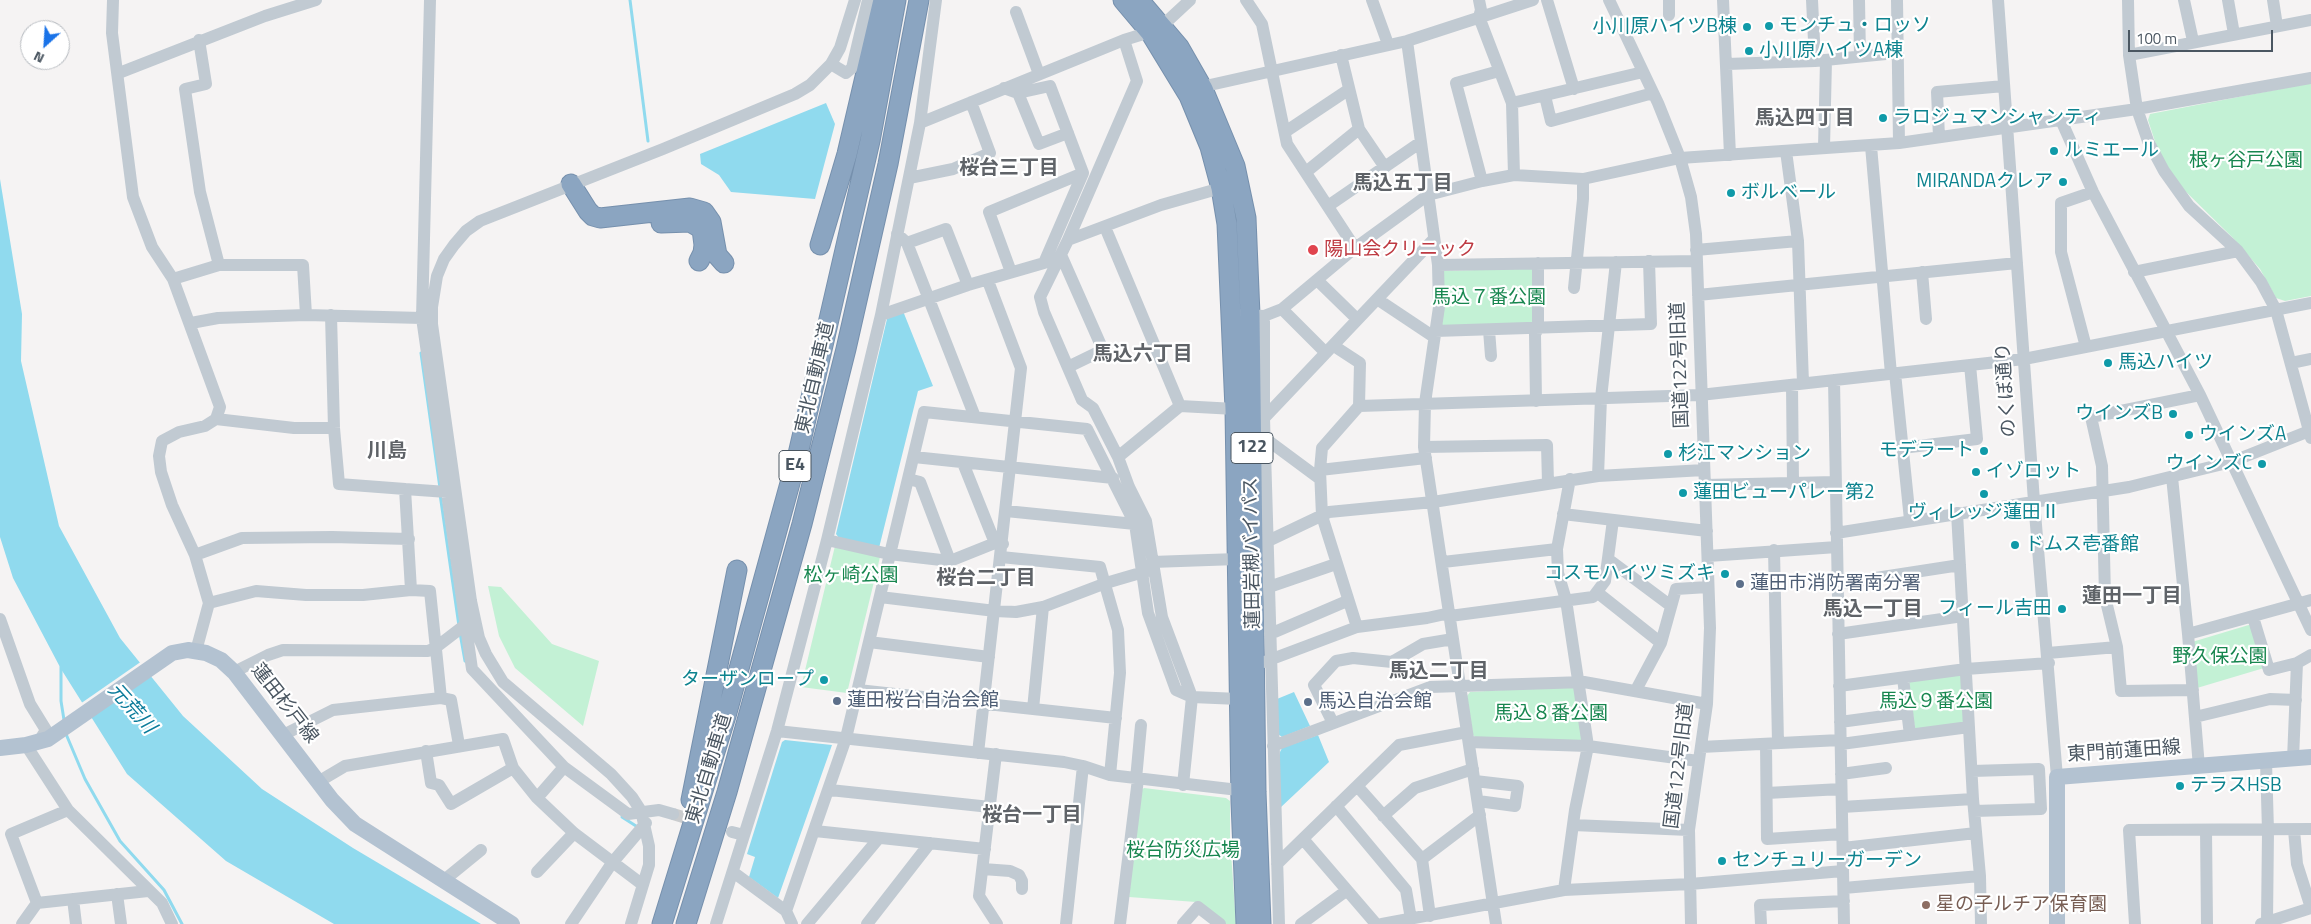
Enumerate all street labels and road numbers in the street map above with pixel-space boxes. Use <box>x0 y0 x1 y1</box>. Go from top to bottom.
street label: 国道122号旧道 <box>1667 301 1695 429</box>
street label: 東北自動車道 <box>792 320 840 436</box>
street label: のくぼ通り <box>1992 342 2022 438</box>
road number: 122 <box>1231 432 1273 463</box>
road number: E4 <box>779 451 811 482</box>
street label: 蓮田岩槻バイパス <box>1240 477 1266 629</box>
street label: 蓮田杉戸線 <box>246 660 322 748</box>
street label: 国道122号旧道 <box>1661 702 1699 830</box>
street label: 東北自動車道 <box>682 711 738 827</box>
street label: 東門前蓮田線 <box>2066 737 2182 767</box>

